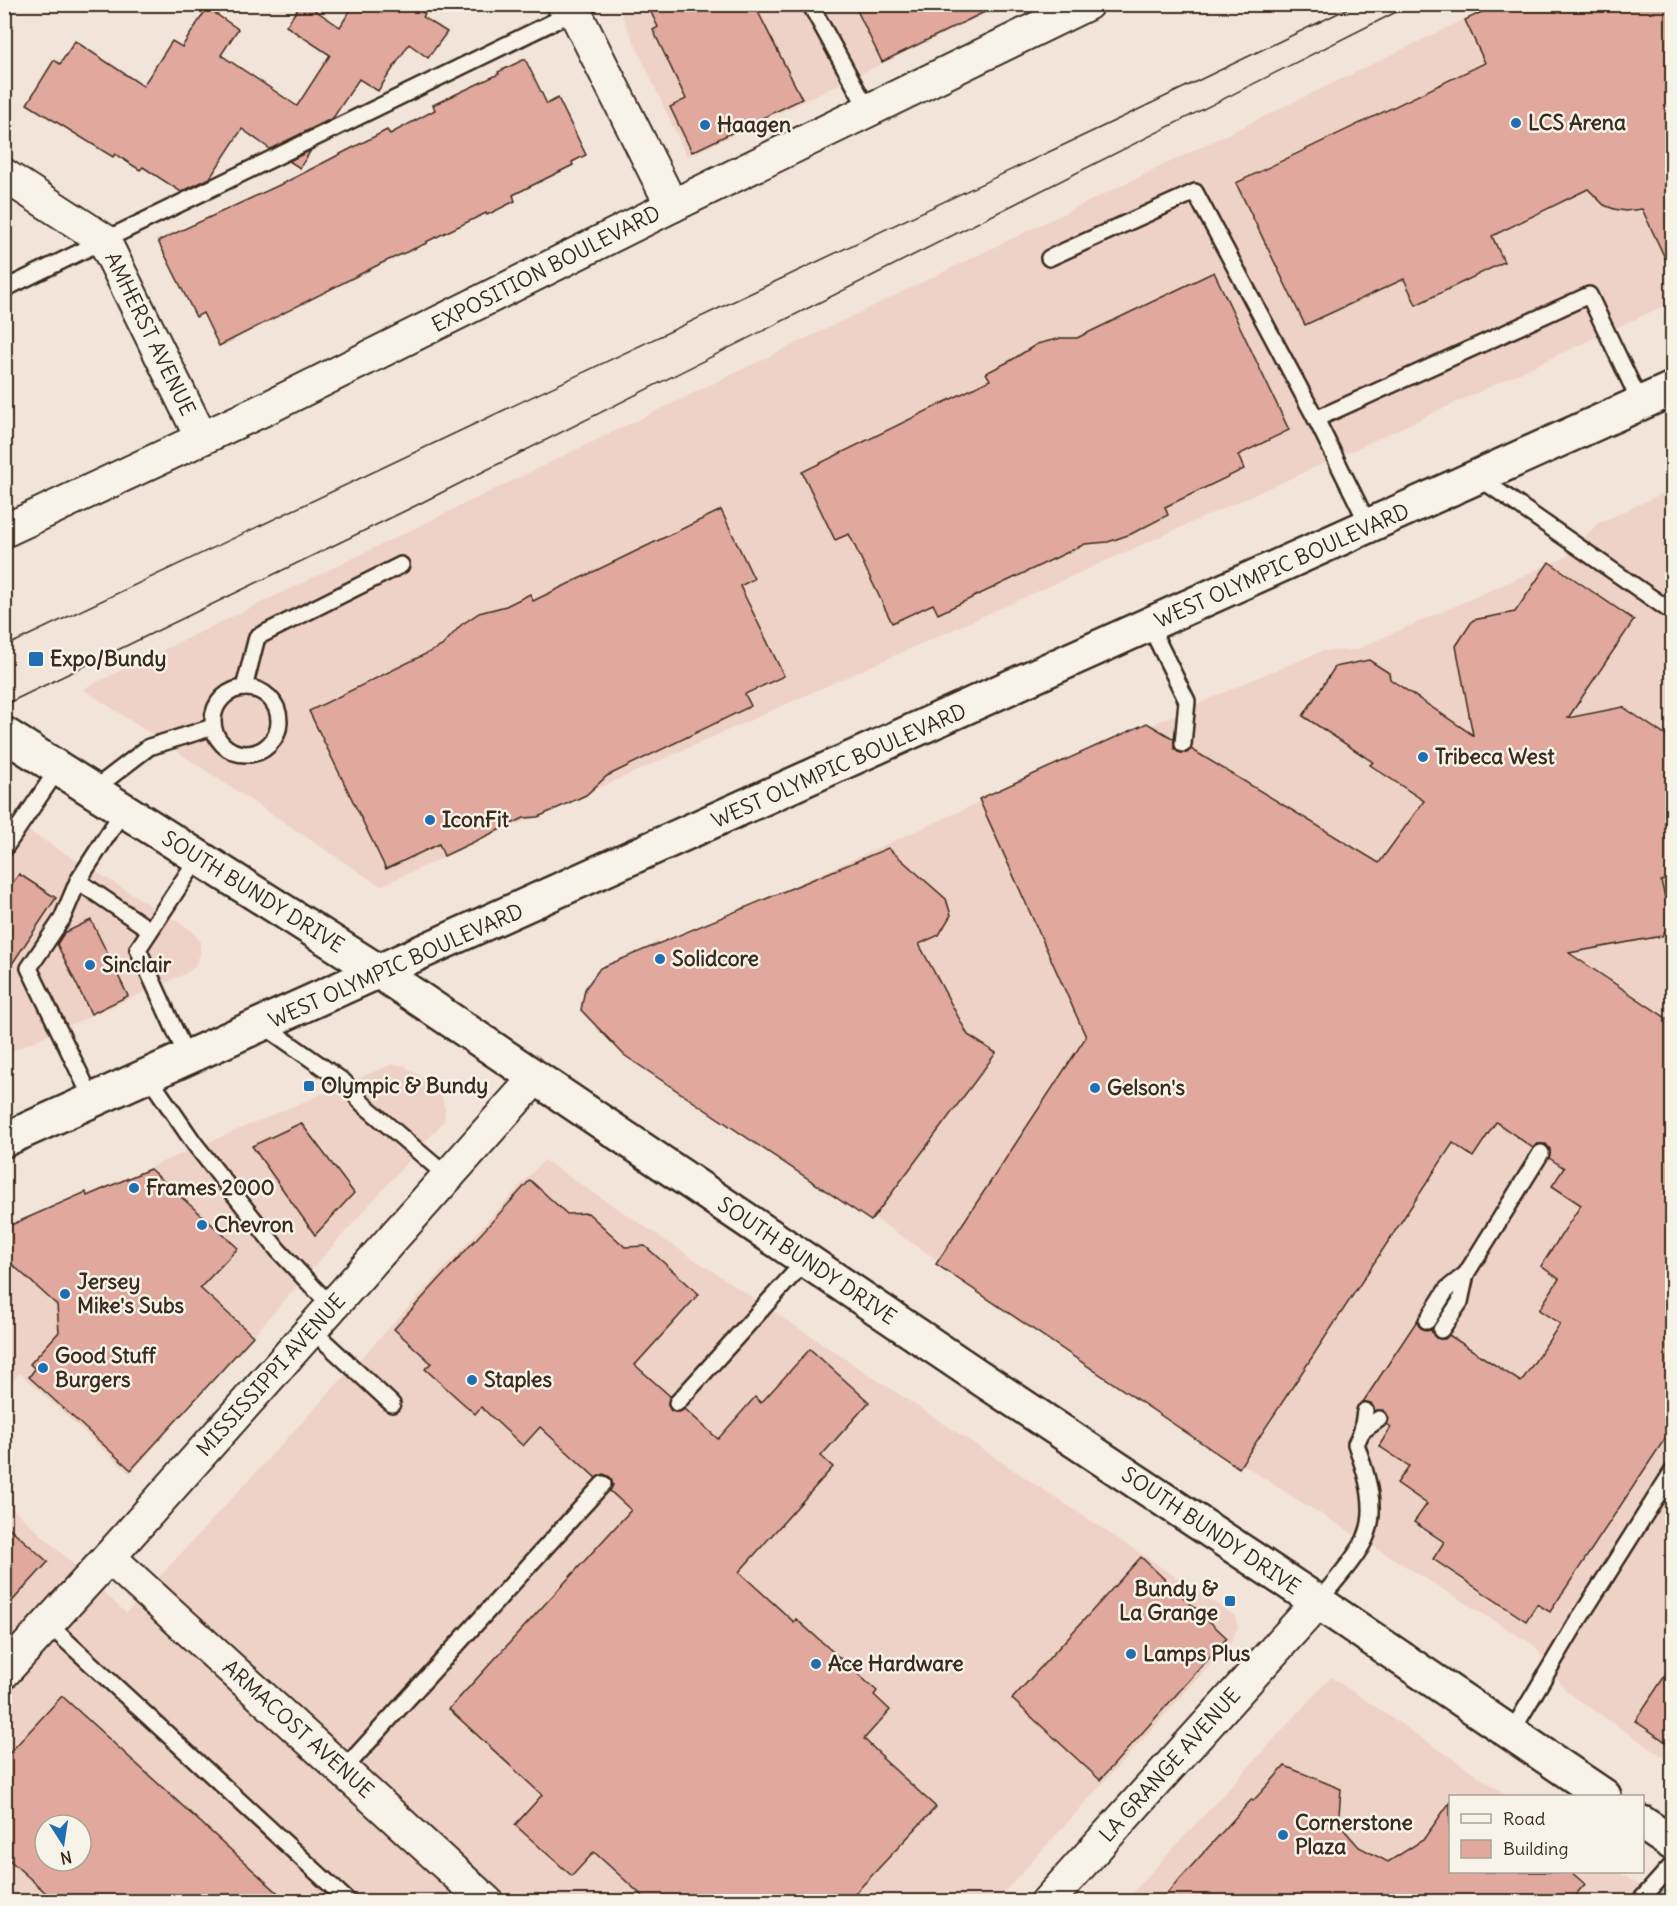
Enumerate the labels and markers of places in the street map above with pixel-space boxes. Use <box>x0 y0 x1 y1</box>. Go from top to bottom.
place label: LCS Arena <box>1528 109 1626 136</box>
place label: Haagen <box>717 111 791 138</box>
marker: LCS Arena <box>1509 116 1523 130</box>
marker: Haagen <box>698 118 712 132</box>
place label: Expo/Bundy <box>50 645 166 672</box>
marker: Expo/Bundy <box>27 650 45 668</box>
place label: Tribeca West <box>1435 743 1555 770</box>
marker: Tribeca West <box>1416 750 1430 764</box>
place label: IconFit <box>442 806 510 833</box>
marker: IconFit <box>423 813 437 827</box>
place label: Solidcore <box>672 945 759 972</box>
place label: Sinclair <box>102 951 172 978</box>
marker: Solidcore <box>653 952 667 966</box>
marker: Sinclair <box>83 958 97 972</box>
place label: Olympic & Bundy <box>321 1072 488 1099</box>
place label: Gelson's <box>1107 1074 1185 1101</box>
marker: Olympic & Bundy <box>302 1079 316 1093</box>
marker: Gelson's <box>1088 1081 1102 1095</box>
place label: Frames 2000 <box>146 1174 275 1201</box>
marker: Frames 2000 <box>127 1181 141 1195</box>
place label: Chevron <box>214 1211 294 1238</box>
marker: Chevron <box>195 1218 209 1232</box>
place label: Jersey Mike's Subs <box>77 1268 185 1319</box>
marker: Jersey Mike's Subs <box>58 1287 72 1301</box>
place label: Good Stuff Burgers <box>55 1342 157 1393</box>
marker: Good Stuff Burgers <box>36 1361 50 1375</box>
place label: Staples <box>484 1366 552 1393</box>
marker: Staples <box>465 1373 479 1387</box>
place label: Bundy & La Grange <box>1119 1575 1218 1626</box>
marker: Bundy & La Grange <box>1223 1594 1237 1608</box>
place label: Lamps Plus <box>1143 1640 1251 1667</box>
marker: Lamps Plus <box>1124 1647 1138 1661</box>
place label: Ace Hardware <box>828 1650 964 1677</box>
marker: Ace Hardware <box>809 1657 823 1671</box>
place label: Cornerstone Plaza <box>1295 1809 1413 1860</box>
marker: Cornerstone Plaza <box>1276 1828 1290 1842</box>

